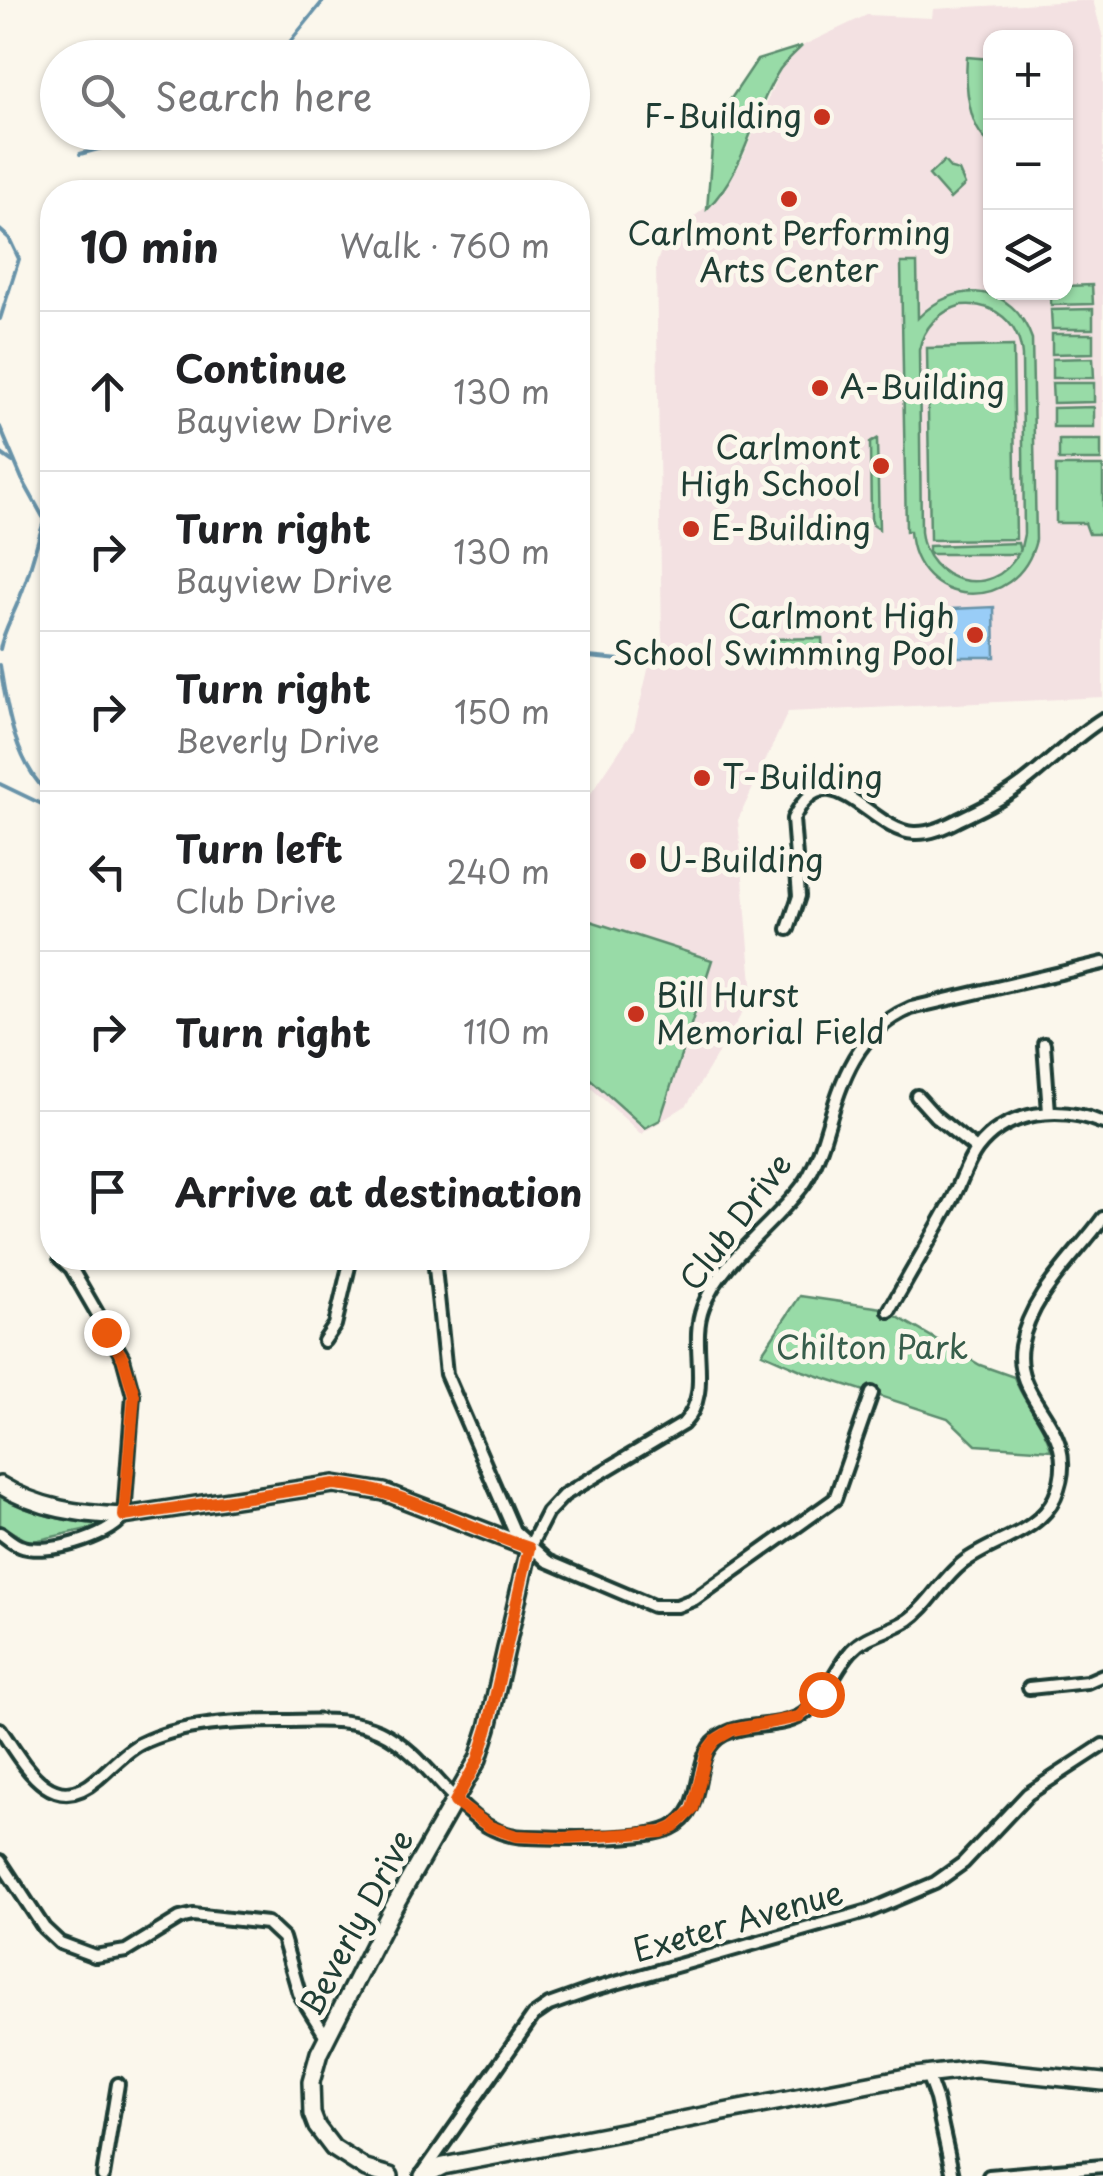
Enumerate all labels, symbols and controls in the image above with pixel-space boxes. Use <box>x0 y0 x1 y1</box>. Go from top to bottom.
map controls <box>983 30 1073 300</box>
button: + <box>983 30 1073 120</box>
search box <box>40 40 590 150</box>
text: Search here <box>155 67 372 124</box>
icon: search <box>75 68 130 123</box>
place label: F-Building <box>644 91 802 139</box>
marker: F-Building <box>811 106 833 128</box>
button: − <box>983 120 1073 210</box>
marker: Carlmont Performing Arts Center <box>778 188 800 210</box>
place label: Carlmont Performing Arts Center <box>627 208 951 293</box>
button: layers <box>983 210 1073 300</box>
text: 10 min <box>80 214 219 277</box>
text: Walk · 760 m <box>340 221 550 269</box>
text: Continue <box>175 339 346 396</box>
place label: A-Building <box>840 362 1005 410</box>
icon: ahead <box>80 364 135 419</box>
text: 130 m <box>453 367 550 415</box>
marker: A-Building <box>809 377 831 399</box>
text: Bayview Drive <box>175 396 393 444</box>
place label: Carlmont High School <box>680 422 861 507</box>
marker: Carlmont High School <box>870 455 892 477</box>
text: Turn right <box>175 499 371 556</box>
place label: E-Building <box>711 503 871 551</box>
marker: E-Building <box>680 518 702 540</box>
icon: right <box>80 524 135 579</box>
text: 130 m <box>453 527 550 575</box>
text: Bayview Drive <box>175 556 393 604</box>
place label: Carlmont High School Swimming Pool <box>613 591 955 676</box>
marker: Carlmont High School Swimming Pool <box>964 624 986 646</box>
text: Turn right <box>175 659 371 716</box>
icon: right <box>80 684 135 739</box>
text: 150 m <box>454 687 550 735</box>
text: Beverly Drive <box>175 716 380 764</box>
place label: T-Building <box>722 752 883 800</box>
marker: T-Building <box>691 767 713 789</box>
text: Turn left <box>175 819 343 876</box>
place label: U-Building <box>658 835 824 883</box>
icon: left <box>80 844 135 899</box>
text: 240 m <box>447 847 550 895</box>
marker: U-Building <box>627 850 649 872</box>
text: Club Drive <box>175 876 337 924</box>
place label: Bill Hurst Memorial Field <box>656 970 885 1055</box>
text: Turn right <box>175 1003 371 1060</box>
marker: Bill Hurst Memorial Field <box>625 1003 647 1025</box>
icon: right <box>80 1004 135 1059</box>
text: 110 m <box>463 1007 550 1055</box>
street label: Club Drive <box>667 1142 802 1300</box>
text: Arrive at destination <box>175 1163 583 1220</box>
icon: arrive <box>80 1164 135 1219</box>
route end <box>84 1310 130 1356</box>
park label: Chilton Park <box>776 1322 968 1370</box>
route start <box>799 1672 845 1718</box>
street label: Beverly Drive <box>286 1820 425 2024</box>
street label: Exeter Avenue <box>627 1867 848 1973</box>

